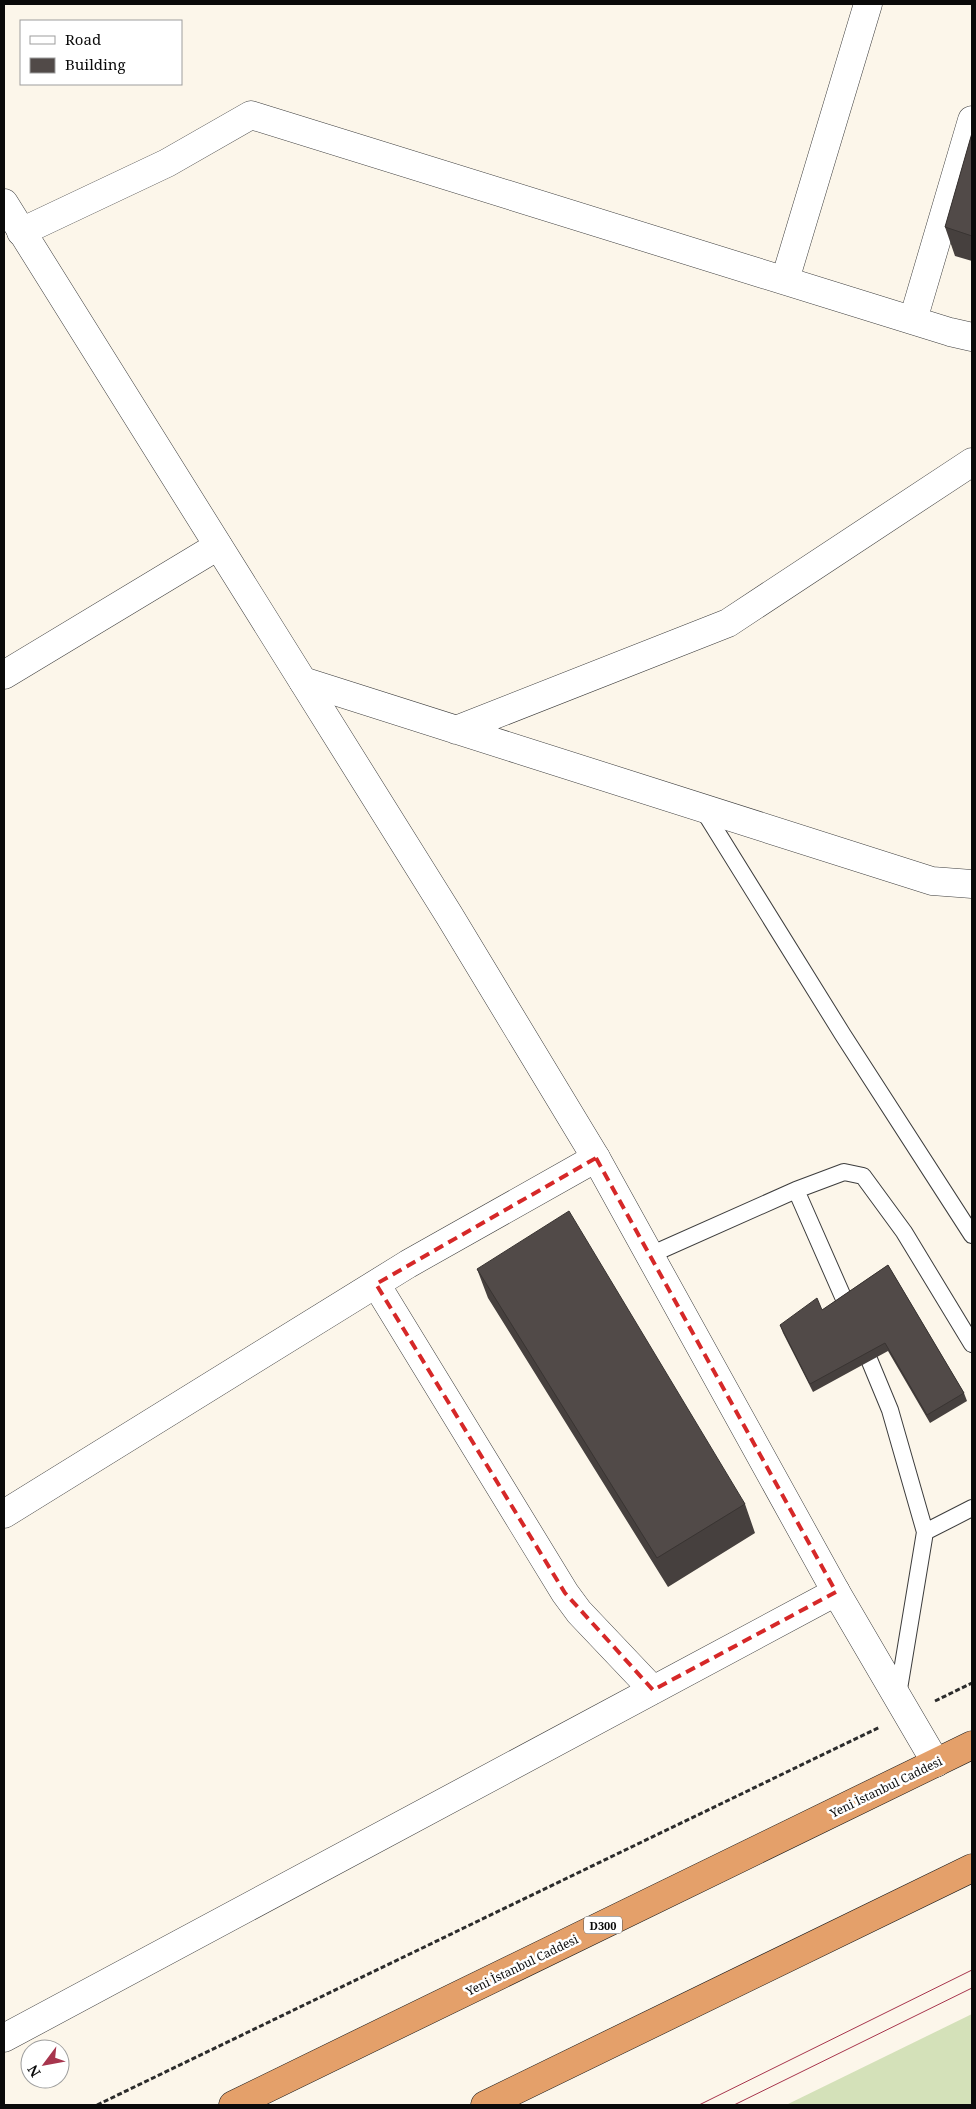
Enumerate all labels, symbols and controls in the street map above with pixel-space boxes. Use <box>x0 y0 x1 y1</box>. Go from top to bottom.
legend <box>20 20 182 85</box>
text: Road <box>65 29 101 49</box>
text: Building <box>65 54 126 74</box>
street label: Yeni İstanbul Caddesi <box>826 1752 945 1822</box>
road number: D300 <box>584 1916 622 1934</box>
street label: Yeni İstanbul Caddesi <box>462 1930 581 2000</box>
north arrow <box>20 2039 70 2089</box>
text: N <box>23 2061 45 2081</box>

